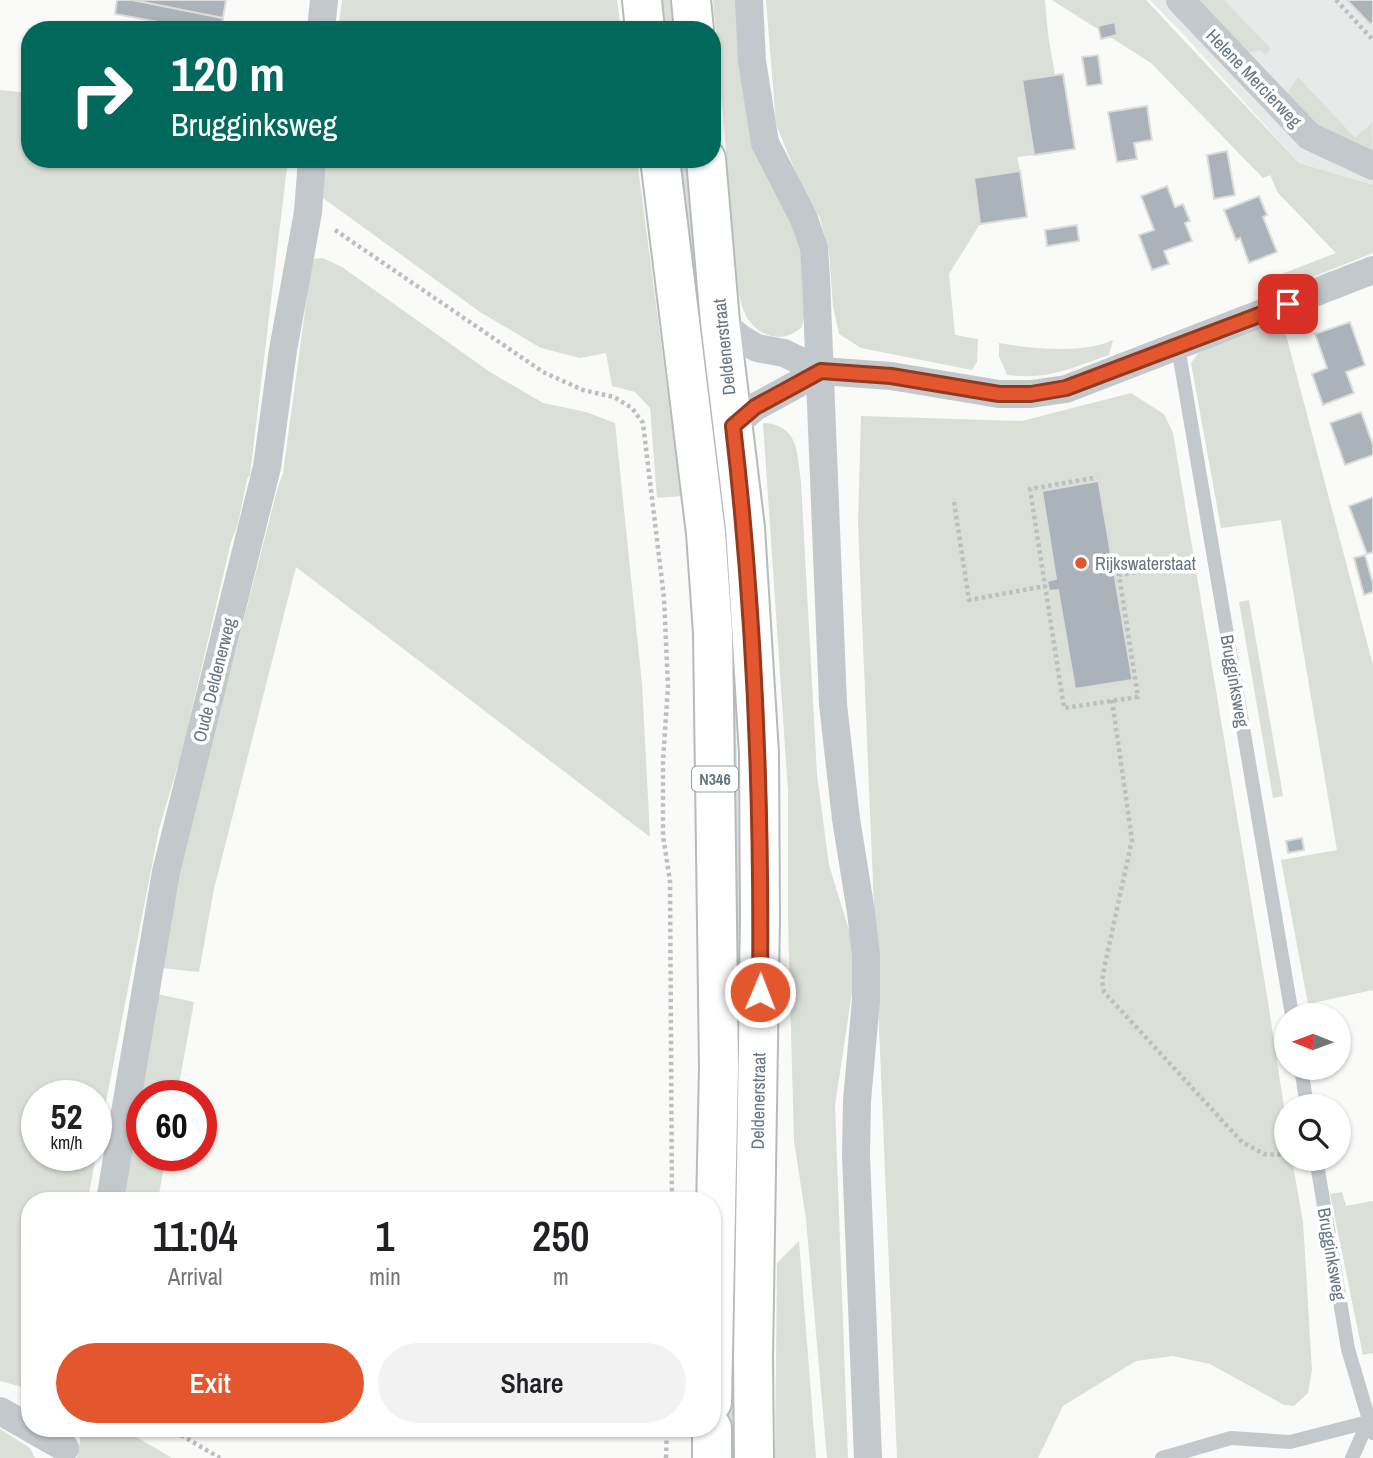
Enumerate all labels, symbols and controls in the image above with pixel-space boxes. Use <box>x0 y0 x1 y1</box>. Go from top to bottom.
street label: Helene Mercierweg <box>1201 23 1308 133</box>
text: 120 m <box>171 40 285 106</box>
icon: right <box>56 49 147 140</box>
text: Brugginksweg <box>171 103 337 146</box>
pin <box>1258 274 1318 334</box>
icon: arrive <box>1269 285 1307 323</box>
street label: Deldenerstraat <box>707 298 741 396</box>
place label: Rijkswaterstaat <box>1095 551 1196 576</box>
marker: Rijkswaterstaat <box>1073 555 1089 571</box>
street label: Oude Deldenerweg <box>186 615 242 745</box>
street label: Brugginksweg <box>1215 633 1256 730</box>
road number: N346 <box>692 766 738 792</box>
position arrow <box>723 955 797 1029</box>
north arrow <box>1274 1003 1351 1080</box>
map controls <box>1274 1003 1351 1171</box>
street label: Deldenerstraat <box>745 1052 771 1150</box>
speed limit sign: 60 <box>126 1080 217 1171</box>
text: 52 <box>51 1093 82 1140</box>
button: search <box>1274 1094 1351 1171</box>
text: km/h <box>51 1130 83 1155</box>
street label: Brugginksweg <box>1312 1206 1353 1303</box>
text: 11:04 <box>152 1208 238 1264</box>
text: 1 <box>375 1208 394 1264</box>
text: 250 <box>532 1208 590 1264</box>
text: Arrival <box>168 1261 222 1292</box>
text: min <box>369 1261 401 1292</box>
text: m <box>553 1261 569 1292</box>
button: Exit <box>56 1343 364 1423</box>
button: Share <box>378 1343 686 1423</box>

